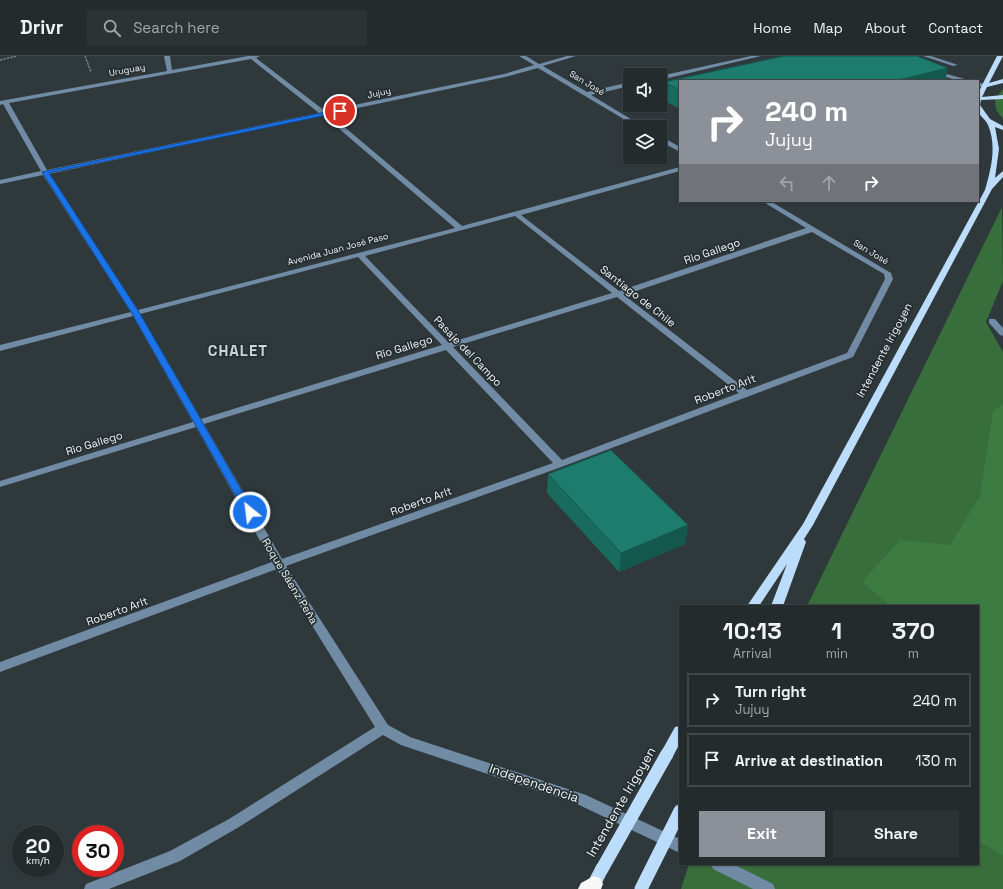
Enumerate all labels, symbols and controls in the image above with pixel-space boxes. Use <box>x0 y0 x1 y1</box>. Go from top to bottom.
search box <box>87 10 367 46</box>
text: Drivr <box>20 15 63 40</box>
icon: search <box>101 17 123 39</box>
text: Search here <box>133 18 220 37</box>
text: Home <box>753 19 791 37</box>
text: Map <box>813 19 843 37</box>
text: About <box>865 19 906 37</box>
text: Contact <box>928 19 983 37</box>
street label: Uruguay <box>108 61 146 79</box>
street label: San José <box>567 68 607 98</box>
map controls <box>623 68 667 164</box>
button: sound <box>623 68 667 112</box>
street label: Jujuy <box>366 85 392 101</box>
text: 240 m <box>765 93 848 129</box>
pin <box>323 94 357 128</box>
icon: right <box>699 96 751 148</box>
icon: arrive <box>329 100 351 122</box>
button: layers <box>623 120 667 164</box>
text: Jujuy <box>765 128 813 151</box>
icon: left <box>776 172 798 194</box>
icon: ahead <box>818 172 840 194</box>
icon: right <box>860 172 882 194</box>
street label: Avenida Juan José Paso <box>286 230 390 268</box>
street label: Rio Gallego <box>682 235 742 267</box>
street label: San José <box>851 237 891 267</box>
street label: Santiago de Chile <box>597 262 679 330</box>
street label: Intendente Irigoyen <box>853 300 915 400</box>
street label: Pasaje del Campo <box>431 313 505 389</box>
street label: Rio Gallego <box>374 332 434 362</box>
district label: CHALET <box>208 341 268 360</box>
street label: Roberto Arlt <box>692 371 758 407</box>
street label: Rio Gallego <box>64 428 124 458</box>
street label: Roberto Arlt <box>388 483 454 519</box>
position arrow <box>229 491 271 533</box>
street label: Roque Sáenz Peña <box>259 536 321 627</box>
street label: Roberto Arlt <box>84 593 150 629</box>
text: 10:13 <box>723 615 782 646</box>
text: 1 <box>831 615 842 646</box>
text: 370 <box>892 615 935 646</box>
text: Arrival <box>733 645 772 662</box>
text: min <box>826 645 848 662</box>
text: m <box>908 645 919 662</box>
text: Turn right <box>735 682 806 701</box>
icon: right <box>701 689 723 711</box>
text: 240 m <box>913 691 957 710</box>
text: Jujuy <box>735 701 769 718</box>
street label: Intendente Irigoyen <box>583 744 659 860</box>
icon: arrive <box>701 749 723 771</box>
text: Arrive at destination <box>735 751 883 770</box>
text: 130 m <box>915 751 957 770</box>
street label: Independencia <box>487 760 582 806</box>
button: Exit <box>699 811 825 857</box>
button: Share <box>833 811 959 857</box>
speed limit sign: 30 <box>72 825 124 877</box>
text: 20 <box>26 833 50 859</box>
text: km/h <box>26 854 50 867</box>

